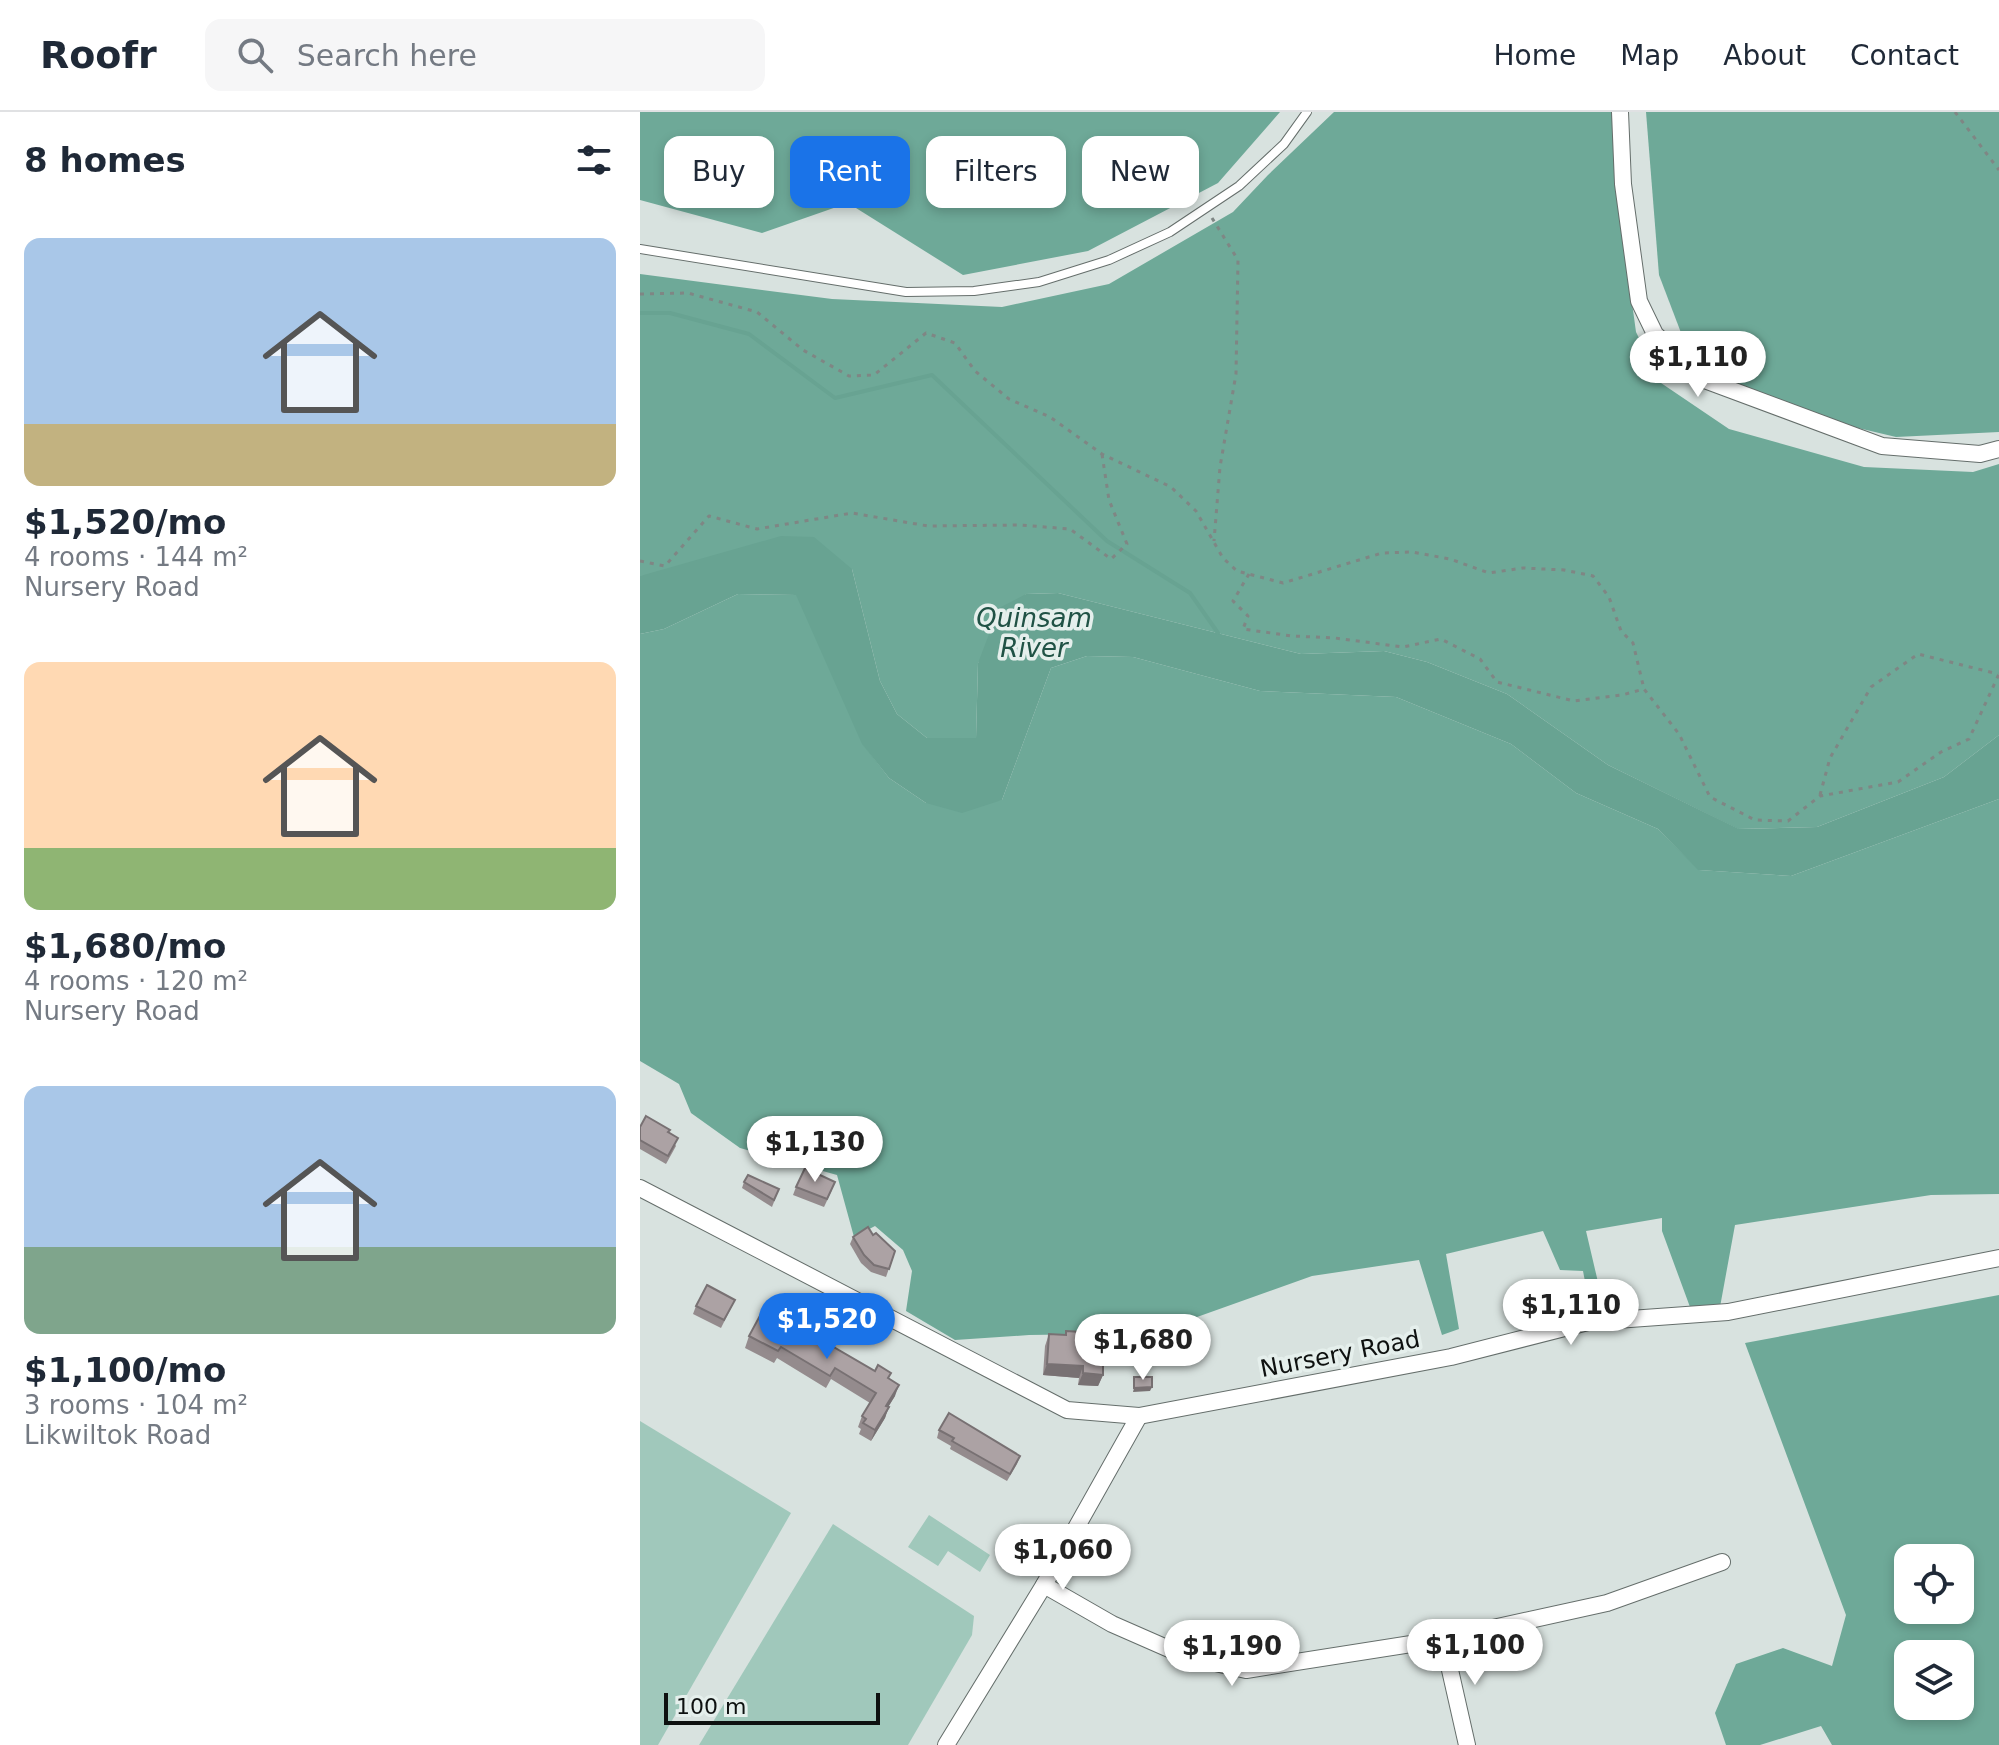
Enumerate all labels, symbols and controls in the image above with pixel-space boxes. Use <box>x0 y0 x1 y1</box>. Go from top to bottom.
search box <box>205 19 765 91</box>
text: Roofr <box>40 33 157 77</box>
icon: search <box>233 33 277 77</box>
text: Search here <box>297 38 477 73</box>
text: Home <box>1493 39 1576 72</box>
text: Map <box>1620 39 1679 72</box>
text: About <box>1723 39 1806 72</box>
text: Contact <box>1850 39 1959 72</box>
chip: Buy <box>664 136 774 208</box>
chip: Rent <box>790 136 910 208</box>
chip: Filters <box>926 136 1066 208</box>
chip: New <box>1082 136 1199 208</box>
icon: filters <box>572 138 616 182</box>
text: 8 homes <box>24 140 186 180</box>
icon: home <box>248 290 392 434</box>
pin: $1,110 <box>1633 331 1763 399</box>
text: $1,110 <box>1648 342 1748 372</box>
text: $1,520/mo <box>24 502 226 542</box>
text: 4 rooms · 144 m² <box>24 542 248 572</box>
text: Nursery Road <box>24 572 200 602</box>
water label: Quinsam River <box>976 603 1092 663</box>
icon: home <box>248 714 392 858</box>
text: $1,680/mo <box>24 926 226 966</box>
text: 4 rooms · 120 m² <box>24 966 248 996</box>
text: Nursery Road <box>24 996 200 1026</box>
pin: $1,130 <box>750 1116 880 1184</box>
text: $1,130 <box>765 1127 865 1157</box>
icon: home <box>248 1138 392 1282</box>
pin: $1,110 <box>1506 1279 1636 1347</box>
text: $1,110 <box>1521 1290 1621 1320</box>
pin: $1,520 <box>762 1293 892 1361</box>
text: $1,520 <box>777 1304 877 1334</box>
pin: $1,680 <box>1078 1314 1208 1382</box>
text: $1,680 <box>1093 1325 1193 1355</box>
street label: Nursery Road <box>1258 1325 1422 1383</box>
text: $1,100/mo <box>24 1350 226 1390</box>
text: 3 rooms · 104 m² <box>24 1390 248 1420</box>
text: Likwiltok Road <box>24 1420 211 1450</box>
pin: $1,060 <box>998 1524 1128 1592</box>
text: $1,060 <box>1013 1535 1113 1565</box>
map controls <box>1894 1544 1974 1720</box>
button: locate <box>1894 1544 1974 1624</box>
pin: $1,100 <box>1410 1619 1540 1687</box>
pin: $1,190 <box>1167 1620 1297 1688</box>
text: $1,100 <box>1425 1630 1525 1660</box>
text: $1,190 <box>1182 1631 1282 1661</box>
button: layers <box>1894 1640 1974 1720</box>
scale bar <box>664 1689 880 1725</box>
text: 100 m <box>676 1694 746 1719</box>

